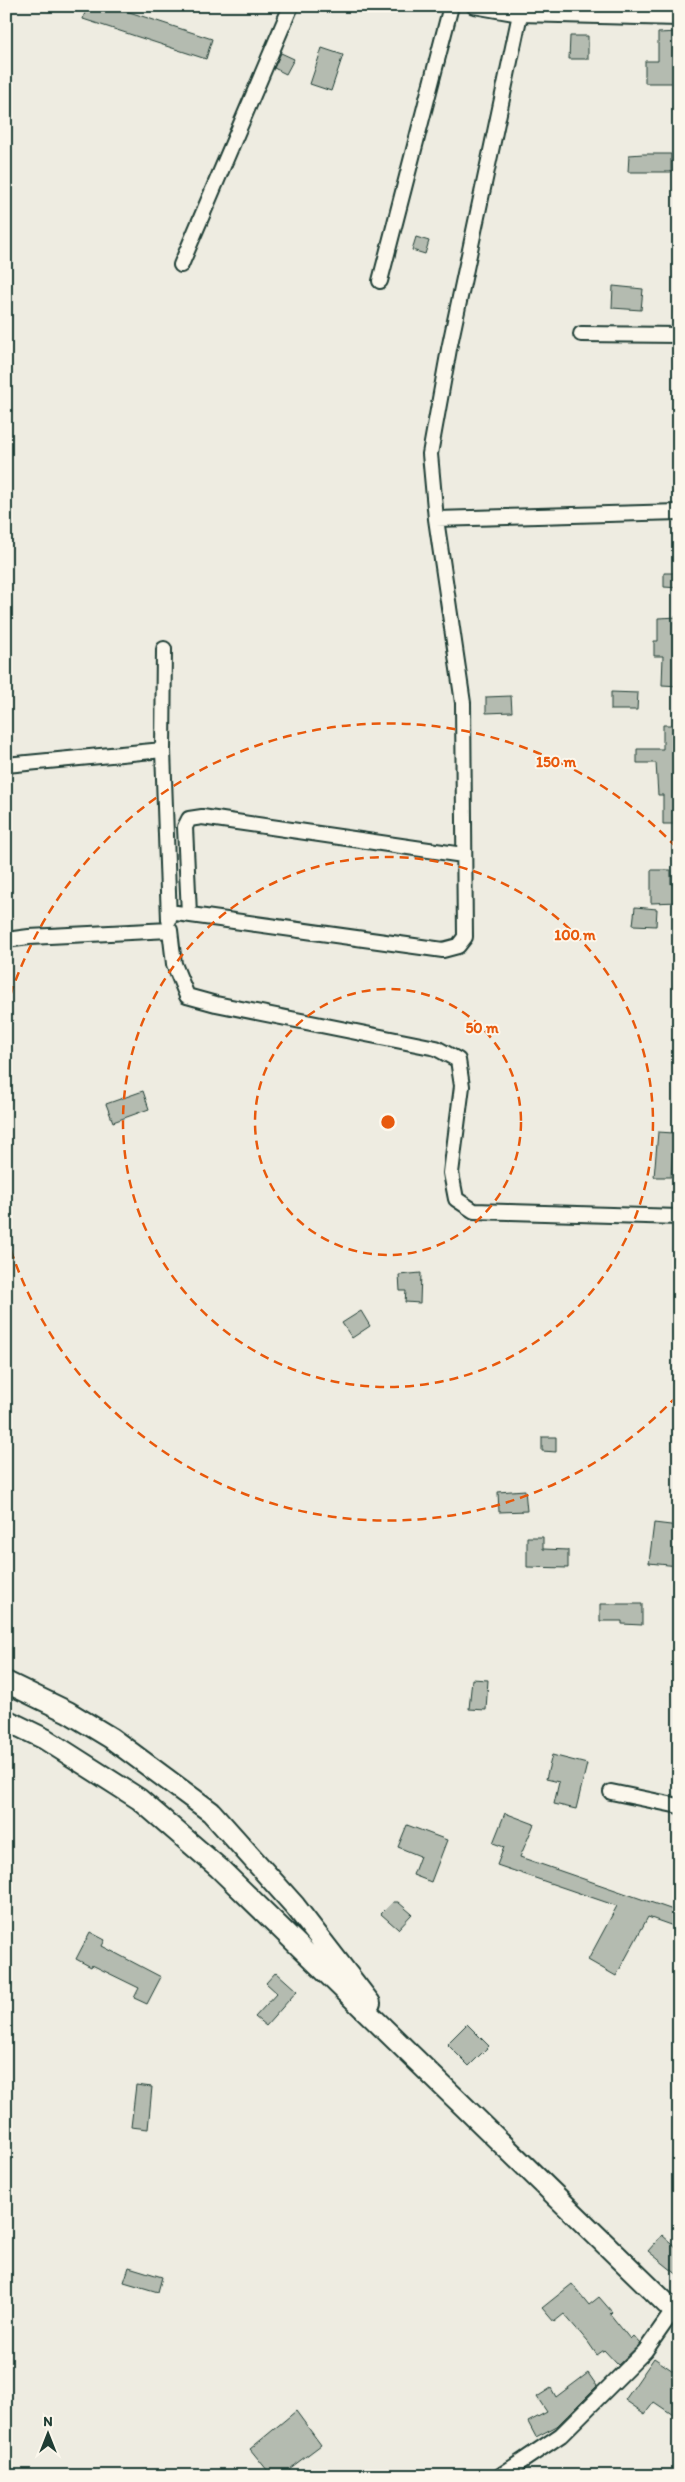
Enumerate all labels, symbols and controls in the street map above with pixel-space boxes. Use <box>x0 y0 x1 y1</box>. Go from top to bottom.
text: 150 m <box>536 753 576 771</box>
text: 100 m <box>554 926 596 944</box>
text: 50 m <box>465 1019 499 1037</box>
centre of rings <box>379 1113 397 1131</box>
north arrow <box>22 2410 72 2460</box>
text: N <box>43 2413 53 2430</box>

